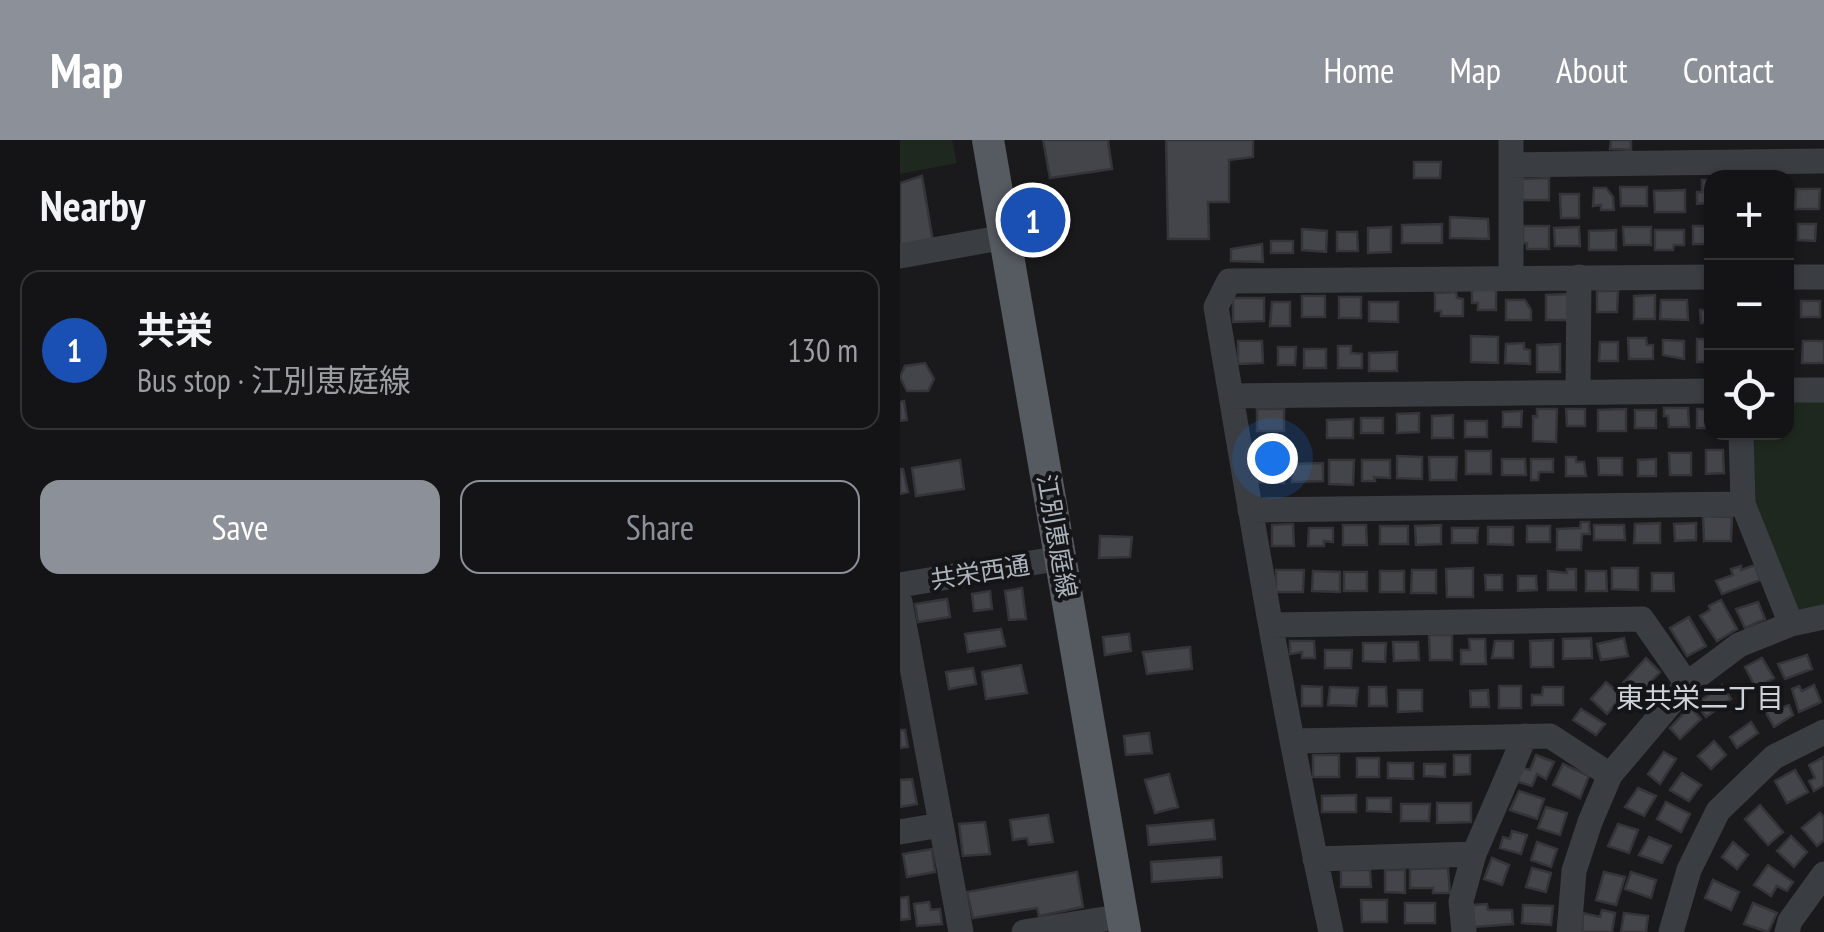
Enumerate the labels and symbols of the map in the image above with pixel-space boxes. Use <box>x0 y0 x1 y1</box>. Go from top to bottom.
pin: 1 <box>1000 182 1066 258</box>
your location <box>1247 433 1298 484</box>
street label: 江別恵庭線 <box>1030 472 1084 600</box>
street label: 共栄西通 <box>928 548 1032 596</box>
district label: 東共栄二丁目 <box>1616 679 1784 716</box>

